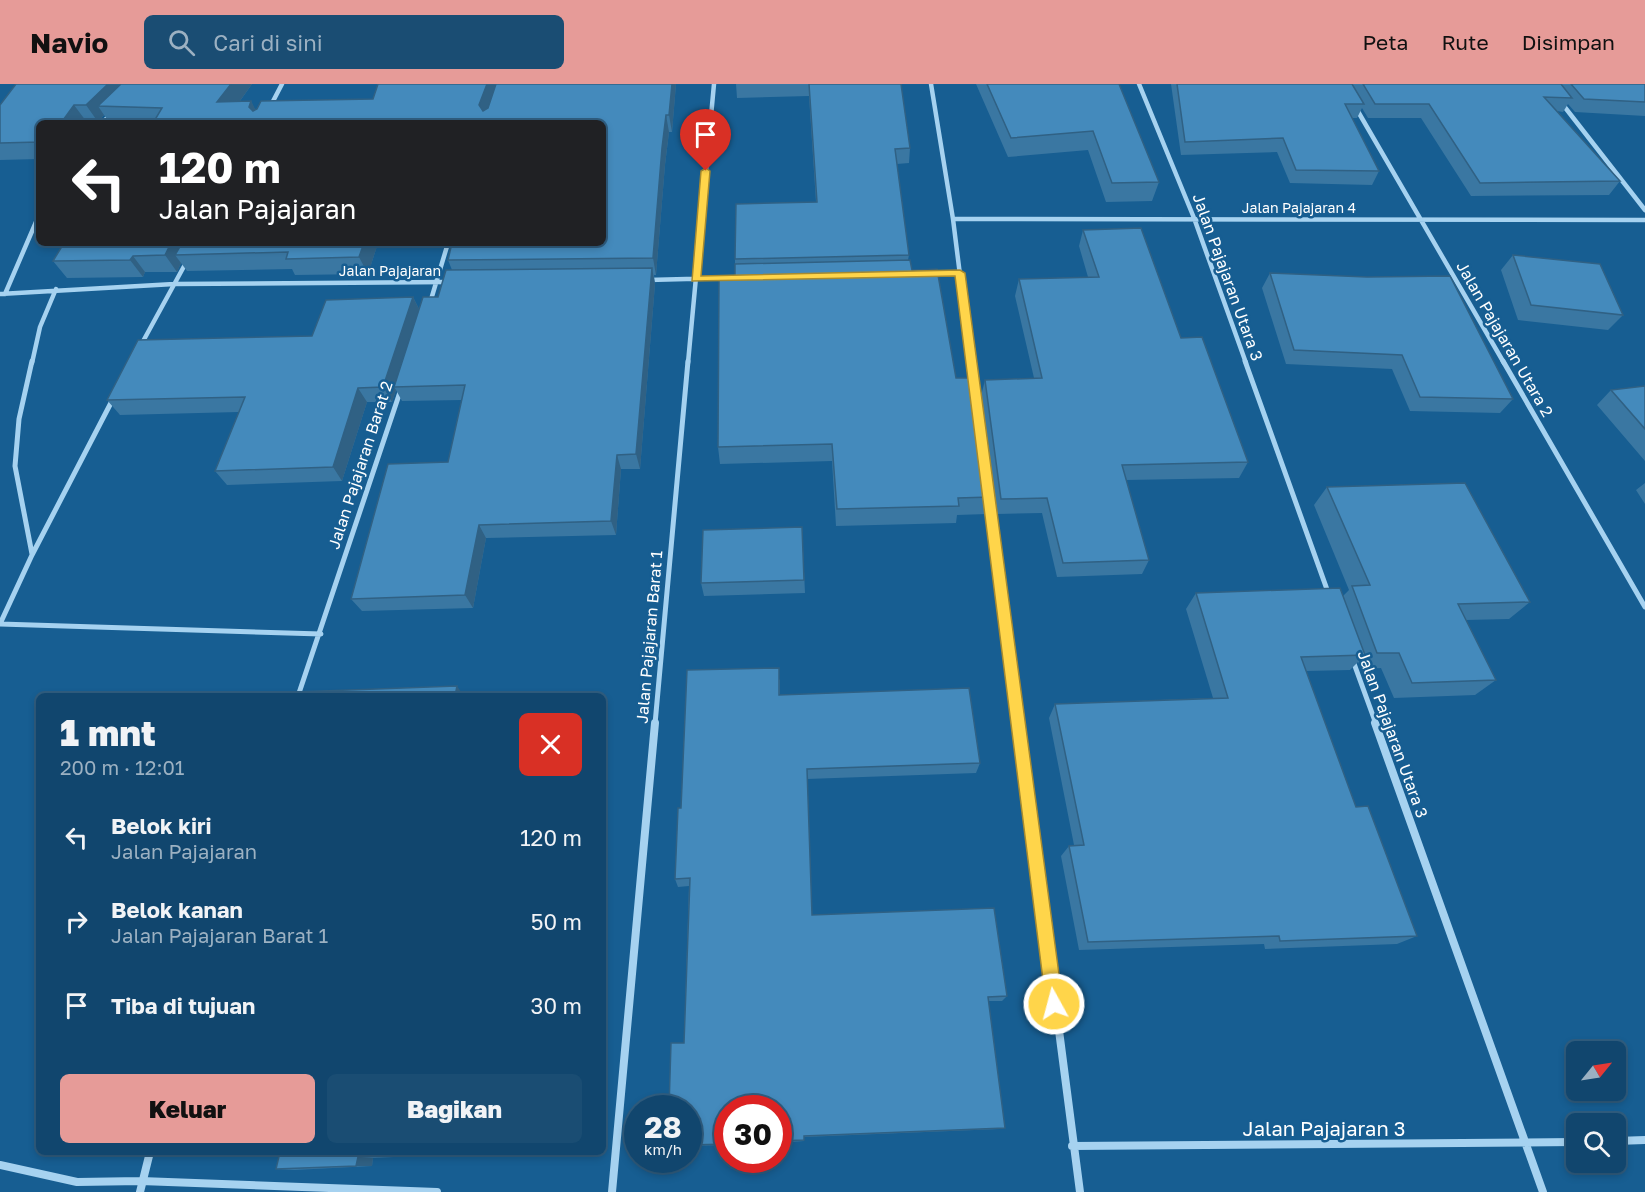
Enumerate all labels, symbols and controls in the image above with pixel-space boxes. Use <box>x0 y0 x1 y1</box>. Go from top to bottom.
search box <box>144 15 564 69</box>
text: Navio <box>30 26 108 59</box>
icon: search <box>165 26 198 59</box>
text: Cari di sini <box>213 29 323 56</box>
text: Peta <box>1362 29 1408 55</box>
text: Rute <box>1441 29 1489 55</box>
text: Disimpan <box>1522 29 1615 55</box>
pin <box>680 109 731 171</box>
icon: arrive <box>689 118 722 151</box>
text: 120 m <box>159 142 281 192</box>
icon: left <box>60 144 138 222</box>
street label: Jalan Pajajaran Utara 3 <box>1188 191 1268 363</box>
text: Jalan Pajajaran <box>159 193 356 225</box>
street label: Jalan Pajajaran 4 <box>1242 199 1356 216</box>
street label: Jalan Pajajaran Utara 2 <box>1452 258 1558 420</box>
street label: Jalan Pajajaran <box>339 262 441 279</box>
street label: Jalan Pajajaran Barat 2 <box>323 379 397 551</box>
street label: Jalan Pajajaran Barat 1 <box>631 549 667 724</box>
street label: Jalan Pajajaran Utara 3 <box>1353 648 1433 820</box>
text: 1 mnt <box>60 711 156 754</box>
button: close <box>519 713 582 776</box>
text: 200 m · 12:01 <box>60 755 185 779</box>
text: Belok kiri <box>111 812 212 839</box>
icon: left <box>60 821 93 854</box>
text: 120 m <box>520 824 582 851</box>
text: Jalan Pajajaran <box>111 839 257 863</box>
text: Belok kanan <box>111 896 243 923</box>
icon: right <box>60 905 93 938</box>
text: 50 m <box>531 908 582 935</box>
text: Jalan Pajajaran Barat 1 <box>111 923 328 947</box>
position arrow <box>1022 972 1086 1036</box>
icon: arrive <box>60 989 93 1022</box>
text: Tiba di tujuan <box>111 992 255 1019</box>
text: 30 m <box>531 992 582 1019</box>
north arrow <box>1566 1041 1626 1101</box>
map controls <box>1566 1041 1626 1173</box>
button: Keluar <box>60 1074 315 1143</box>
button: Bagikan <box>327 1074 582 1143</box>
speed limit sign: 30 <box>714 1095 792 1173</box>
text: 28 <box>644 1109 682 1145</box>
button: search <box>1566 1113 1626 1173</box>
street label: Jalan Pajajaran 3 <box>1243 1116 1405 1140</box>
text: km/h <box>644 1140 682 1158</box>

